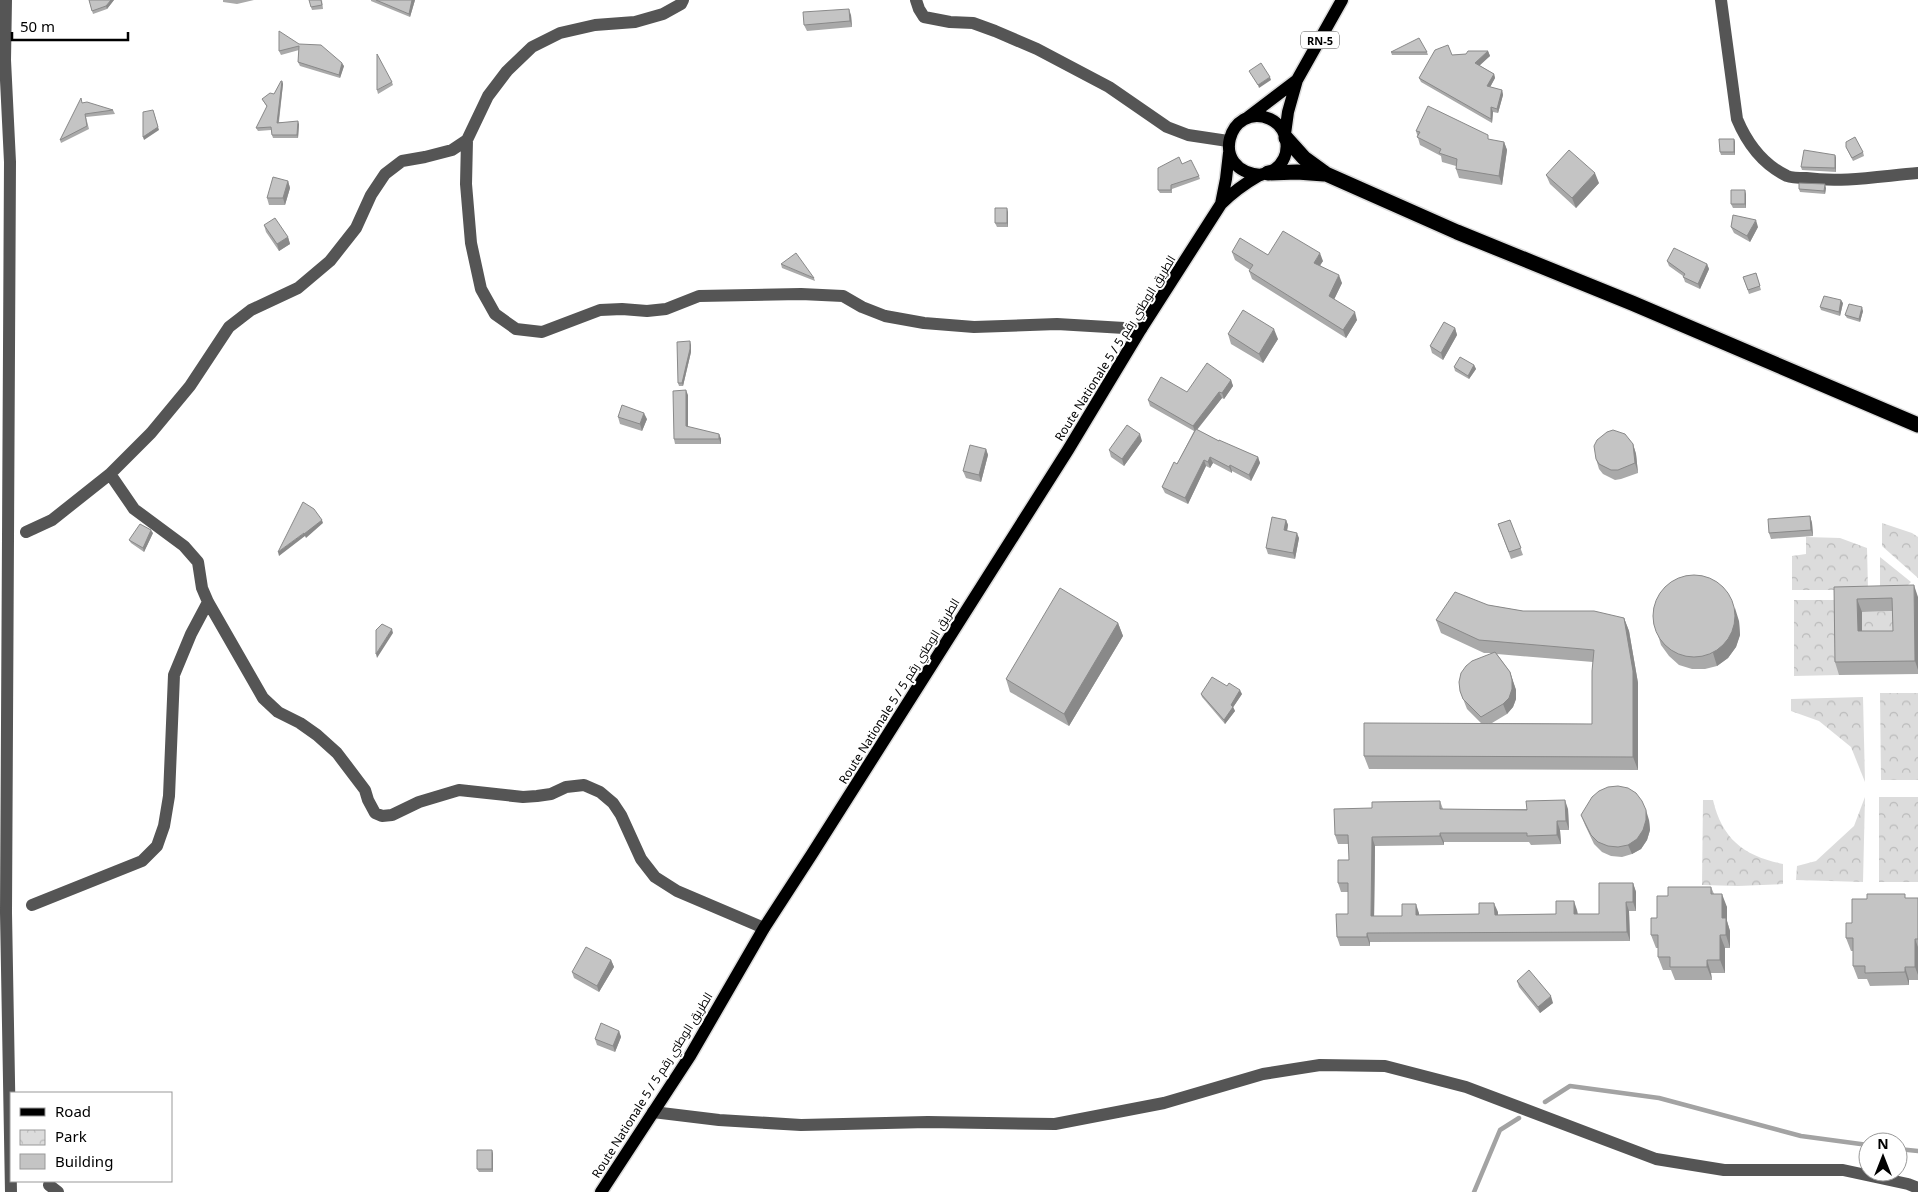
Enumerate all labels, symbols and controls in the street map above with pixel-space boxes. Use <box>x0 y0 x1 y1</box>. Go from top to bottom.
scale bar <box>12 10 129 42</box>
text: 50 m <box>20 16 55 36</box>
road number: RN-5 <box>1301 32 1339 48</box>
street label: Route Nationale 5 / الطريق الوطني رقم 5 <box>1051 252 1181 445</box>
street label: Route Nationale 5 / الطريق الوطني رقم 5 <box>835 595 965 788</box>
street label: Route Nationale 5 / الطريق الوطني رقم 5 <box>588 989 718 1182</box>
legend <box>10 1092 172 1182</box>
text: Road <box>55 1101 91 1121</box>
text: Park <box>55 1126 87 1146</box>
north arrow <box>1858 1132 1908 1182</box>
text: N <box>1877 1134 1889 1153</box>
text: Building <box>55 1151 113 1171</box>

